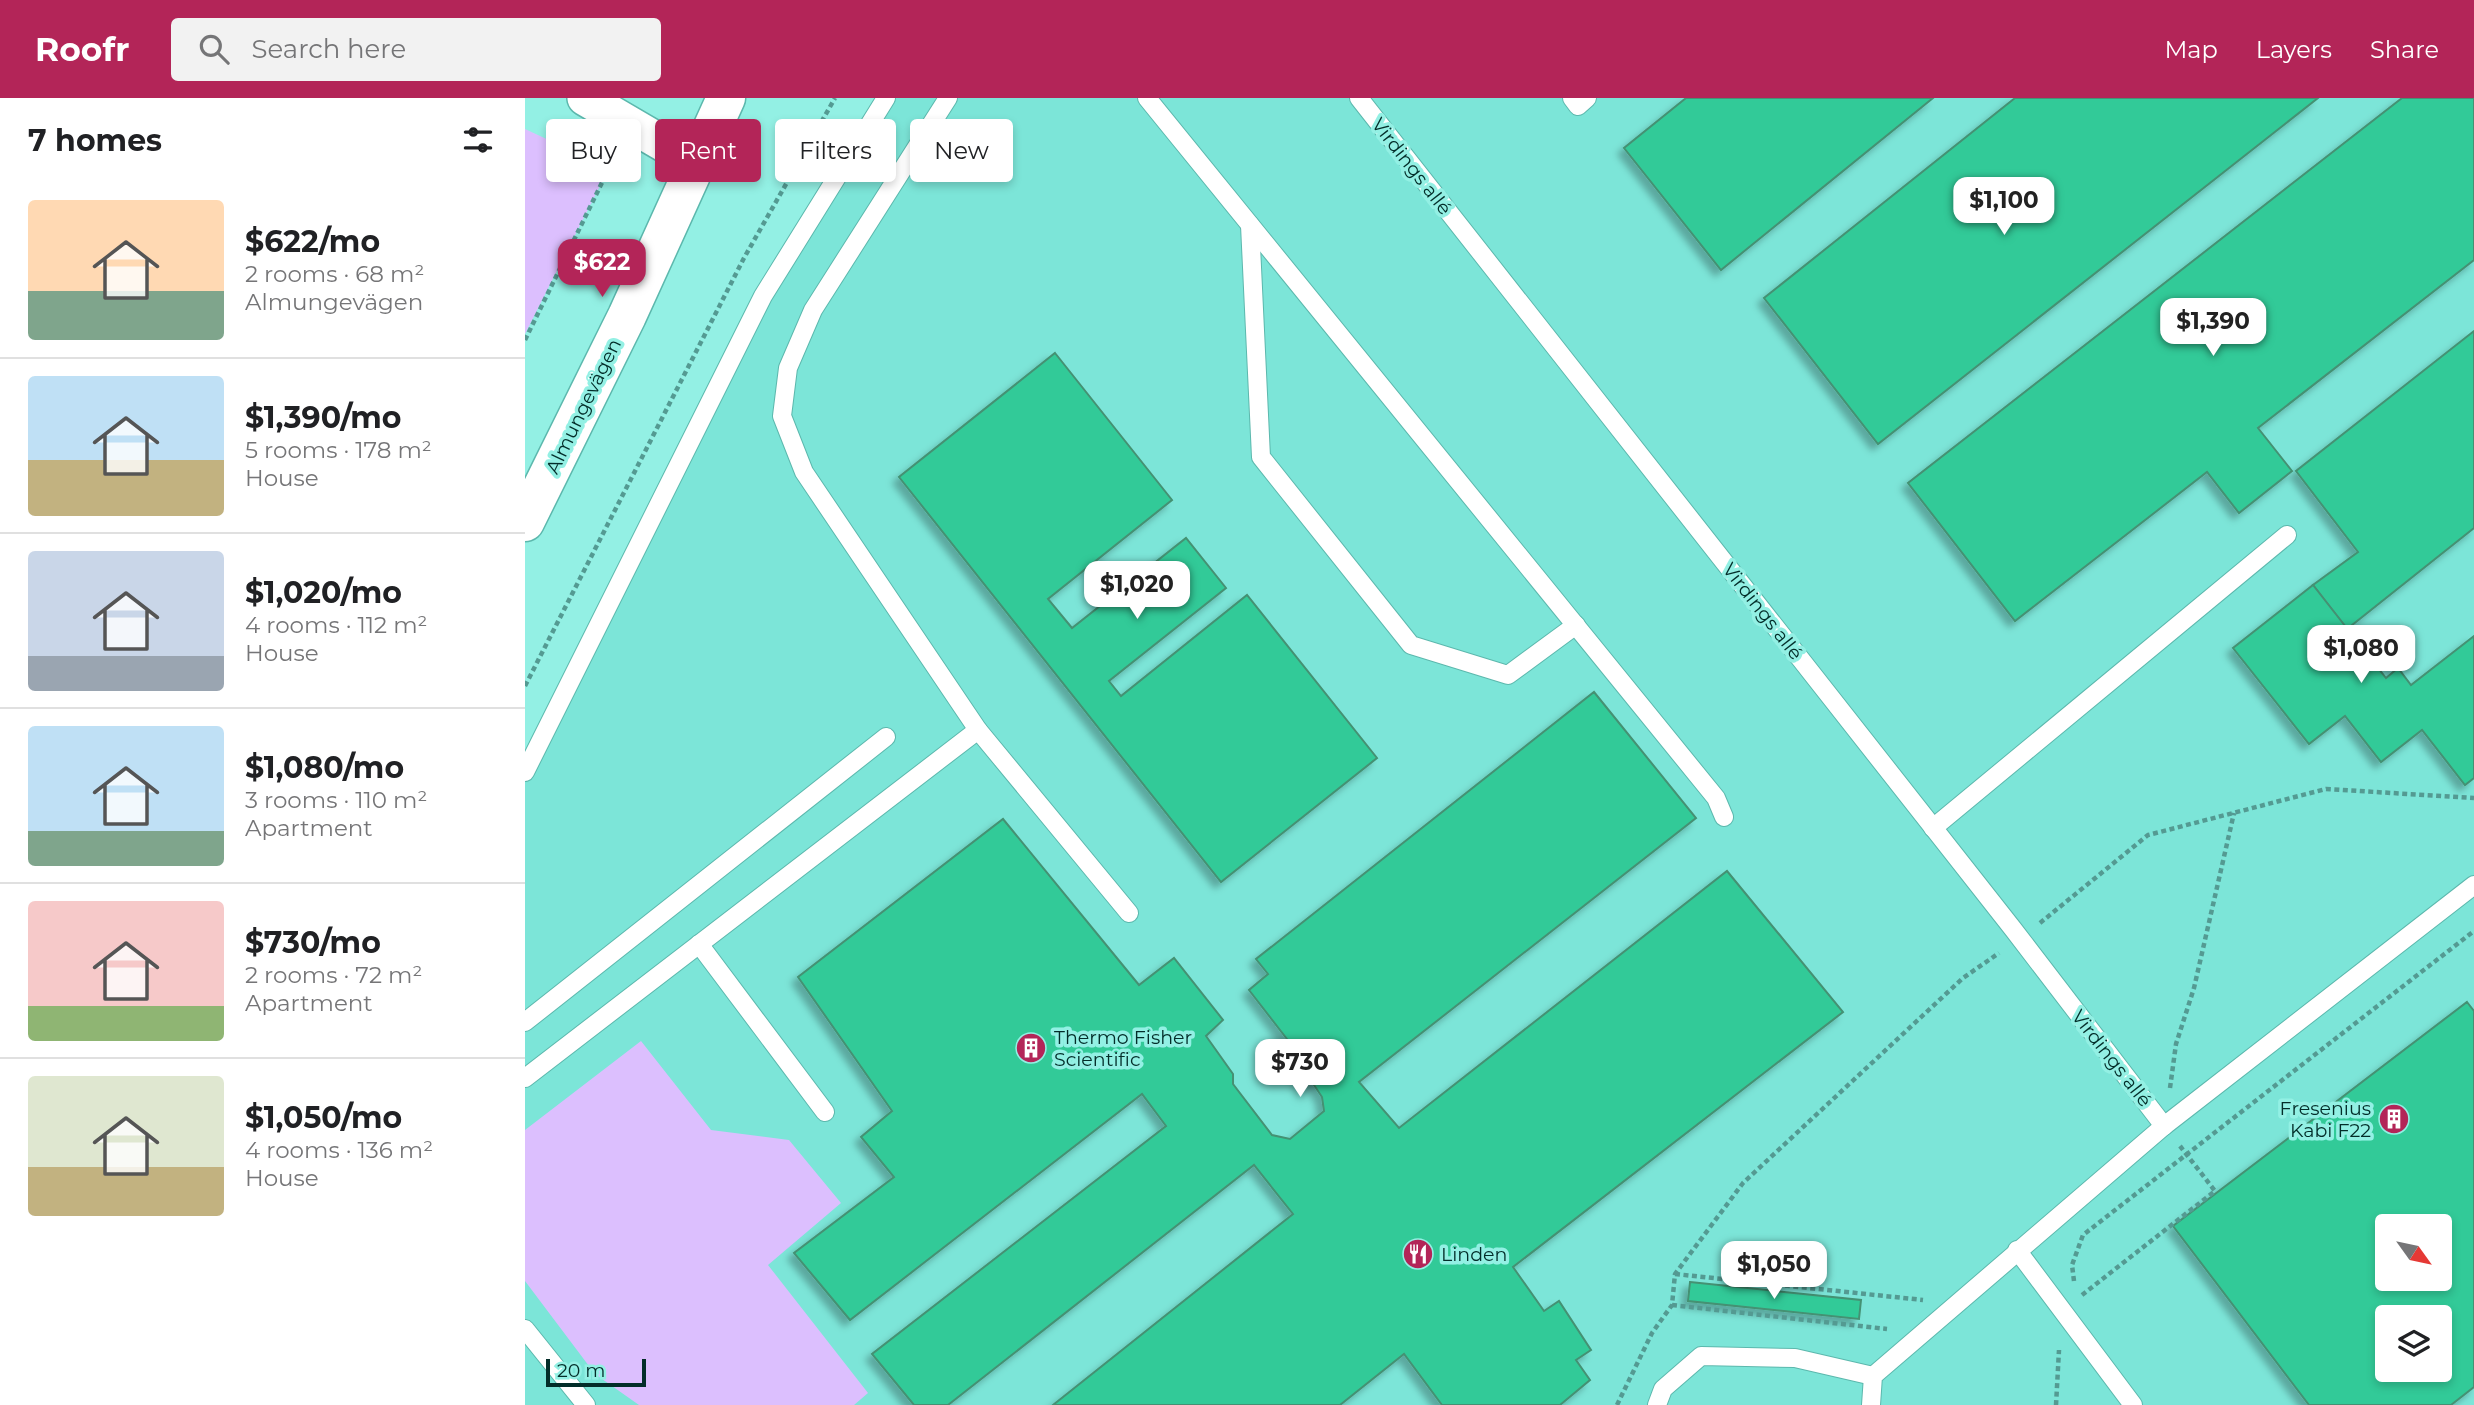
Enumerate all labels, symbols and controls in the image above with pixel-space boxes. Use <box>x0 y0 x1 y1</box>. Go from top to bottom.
search box <box>171 18 661 81</box>
text: Roofr <box>35 29 129 69</box>
icon: search <box>195 30 233 68</box>
text: Search here <box>251 33 406 65</box>
text: Map <box>2164 35 2218 64</box>
text: Layers <box>2256 35 2332 64</box>
text: Share <box>2370 35 2439 64</box>
street label: Virdings allé <box>1367 113 1457 219</box>
chip: Buy <box>546 119 641 182</box>
chip: Rent <box>655 119 761 182</box>
chip: Filters <box>775 119 896 182</box>
chip: New <box>910 119 1013 182</box>
icon: filters <box>459 121 497 159</box>
text: 7 homes <box>28 122 162 159</box>
pin: $1,100 <box>1947 178 2061 237</box>
text: $1,100 <box>1969 186 2039 214</box>
text: $622/mo <box>245 223 380 260</box>
icon: home <box>84 228 168 312</box>
pin: $622 <box>561 240 643 299</box>
text: $622 <box>574 248 630 276</box>
text: 2 rooms · 68 m² <box>245 260 424 288</box>
text: Almungevägen <box>245 288 423 316</box>
pin: $1,390 <box>2156 299 2270 358</box>
text: $1,390 <box>2176 307 2250 335</box>
street label: Almungevägen <box>541 335 626 477</box>
text: $1,390/mo <box>245 399 402 436</box>
icon: home <box>84 404 168 488</box>
text: 5 rooms · 178 m² <box>245 436 432 464</box>
text: House <box>245 464 319 492</box>
street label: Virdings allé <box>1718 558 1808 664</box>
pin: $1,020 <box>1080 561 1194 621</box>
text: $1,020 <box>1100 570 1174 598</box>
text: $1,020/mo <box>245 574 402 611</box>
icon: home <box>84 579 168 663</box>
text: 4 rooms · 112 m² <box>245 611 427 639</box>
pin: $1,080 <box>2304 626 2418 685</box>
text: $1,080 <box>2323 634 2399 662</box>
text: House <box>245 639 319 667</box>
text: $1,080/mo <box>245 749 404 786</box>
icon: home <box>84 754 168 838</box>
text: 3 rooms · 110 m² <box>245 786 427 814</box>
text: Apartment <box>245 814 373 842</box>
text: $730/mo <box>245 924 381 961</box>
icon: home <box>84 929 168 1013</box>
text: 2 rooms · 72 m² <box>245 961 422 989</box>
text: Apartment <box>245 989 373 1017</box>
street label: Virdings allé <box>2067 1005 2157 1111</box>
place label: Thermo Fisher Scientific <box>1054 1026 1192 1071</box>
building icon: Thermo Fisher Scientific <box>1014 1031 1048 1065</box>
pin: $730 <box>1259 1040 1341 1099</box>
text: $730 <box>1271 1048 1329 1076</box>
place label: Fresenius Kabi F22 <box>2280 1097 2371 1142</box>
text: $1,050/mo <box>245 1099 402 1136</box>
building icon: Fresenius Kabi F22 <box>2377 1102 2411 1136</box>
icon: home <box>84 1104 168 1188</box>
text: 4 rooms · 136 m² <box>245 1136 433 1164</box>
text: House <box>245 1164 319 1192</box>
north arrow <box>2375 1214 2452 1292</box>
map controls <box>2375 1214 2452 1382</box>
restaurant icon: Linden <box>1401 1237 1435 1271</box>
pin: $1,050 <box>1717 1242 1831 1301</box>
place label: Linden <box>1441 1243 1507 1266</box>
text: $1,050 <box>1737 1250 1811 1278</box>
button: layers <box>2375 1305 2452 1382</box>
scale bar <box>546 1356 646 1388</box>
text: 20 m <box>557 1359 605 1382</box>

